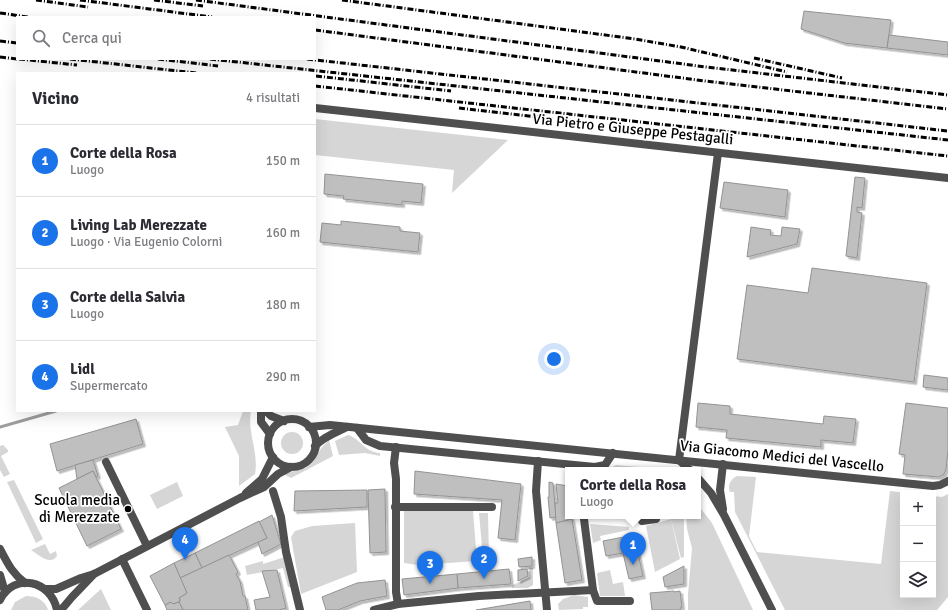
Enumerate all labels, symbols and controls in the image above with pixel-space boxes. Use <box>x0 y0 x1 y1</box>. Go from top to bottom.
search box <box>16 16 316 60</box>
icon: search <box>30 27 52 49</box>
text: Cerca qui <box>62 29 122 47</box>
text: Vicino <box>32 88 79 109</box>
text: 4 risultati <box>246 90 300 106</box>
street label: Via Pietro e Giuseppe Pestagalli <box>532 109 734 149</box>
text: Corte della Rosa <box>70 144 177 162</box>
text: 1 <box>41 153 49 169</box>
text: 150 m <box>266 153 300 169</box>
text: Luogo <box>70 162 104 178</box>
text: Living Lab Merezzate <box>70 216 207 234</box>
text: 2 <box>41 225 49 241</box>
text: 160 m <box>266 225 300 241</box>
text: Luogo · Via Eugenio Colorni <box>70 234 222 250</box>
text: Corte della Salvia <box>70 288 185 306</box>
text: 3 <box>41 297 49 313</box>
text: 180 m <box>266 297 300 313</box>
text: Luogo <box>70 306 104 322</box>
your location <box>544 349 564 369</box>
text: Lidl <box>70 360 95 378</box>
text: 4 <box>41 369 49 385</box>
text: 290 m <box>266 369 300 385</box>
text: Supermercato <box>70 378 148 394</box>
street label: Via Giacomo Medici del Vascello <box>679 436 885 476</box>
popup <box>565 467 701 519</box>
text: Corte della Rosa <box>580 476 686 494</box>
map controls <box>900 490 936 598</box>
button: + <box>900 490 936 526</box>
place label: Scuola media di Merezzate <box>34 491 120 526</box>
text: Luogo <box>580 494 614 510</box>
marker: Scuola media di Merezzate <box>123 504 133 514</box>
button: − <box>900 526 936 562</box>
pin: 4 <box>172 527 198 560</box>
pin: 1 <box>620 532 646 565</box>
pin: 2 <box>471 546 497 579</box>
pin: 3 <box>417 551 443 584</box>
button: layers <box>900 562 936 598</box>

